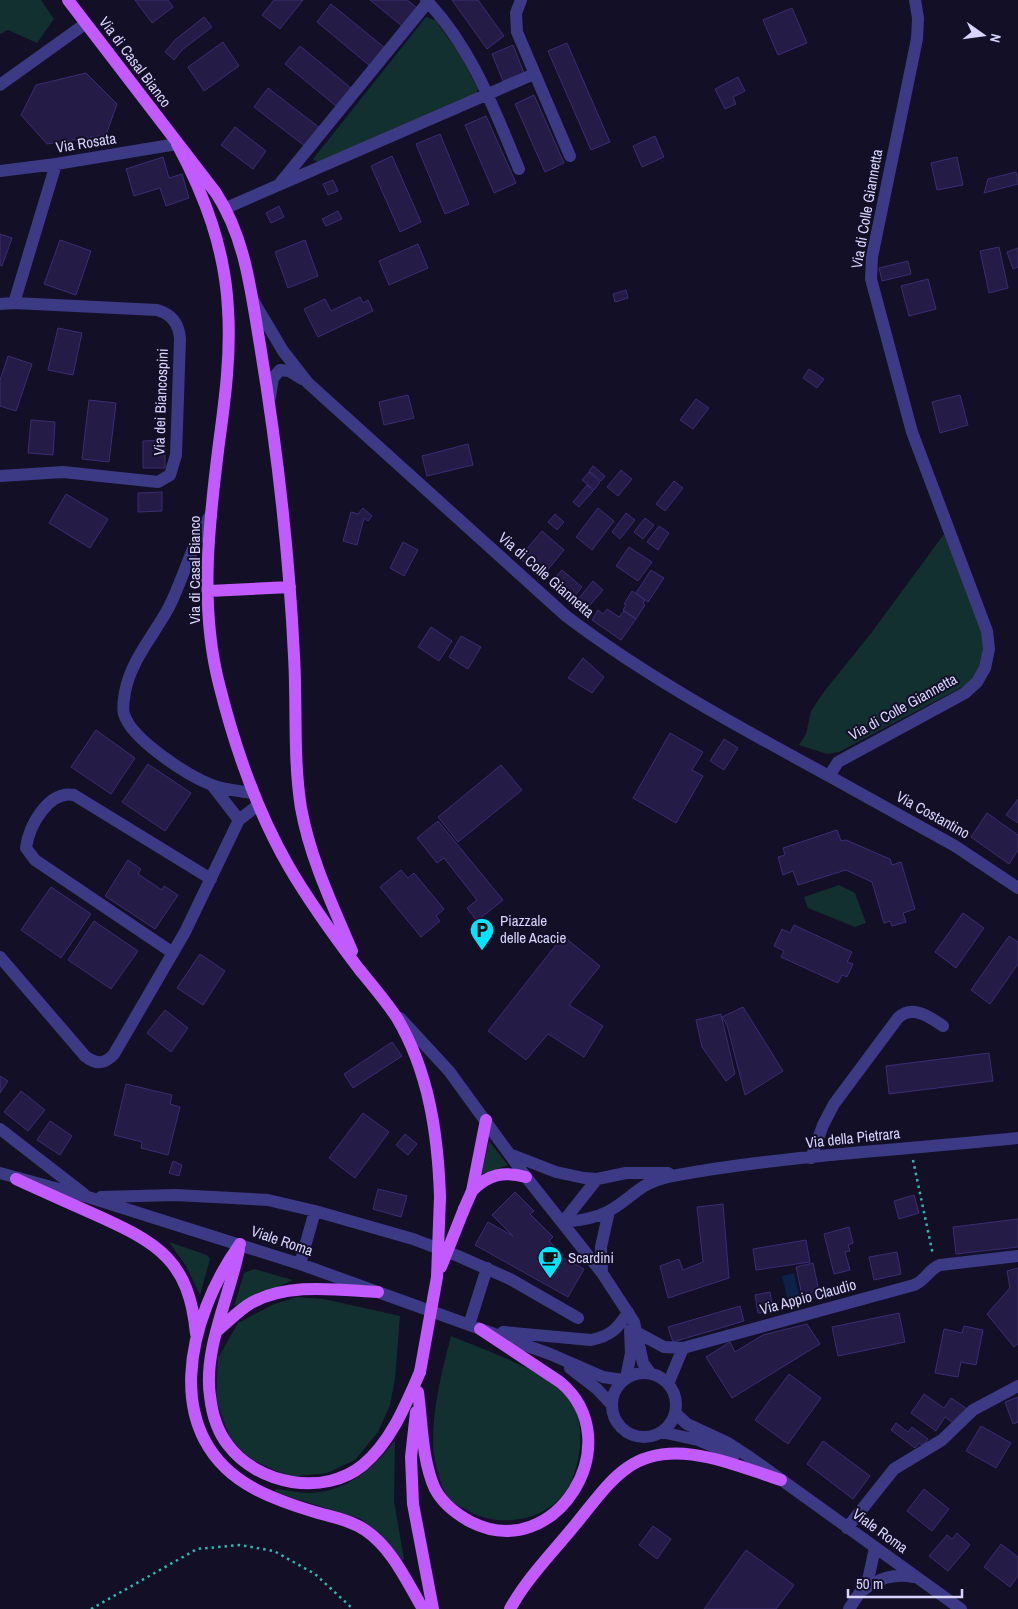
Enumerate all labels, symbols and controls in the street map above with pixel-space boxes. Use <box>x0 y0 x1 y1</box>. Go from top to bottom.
north arrow <box>958 10 1008 60</box>
street label: Via di Casal Bianco <box>94 12 177 111</box>
text: N <box>986 32 1005 44</box>
street label: Via Rosata <box>54 127 118 158</box>
street label: Via di Colle Giannetta <box>846 147 887 270</box>
street label: Via dei Biancospini <box>148 348 173 456</box>
street label: Via di Casal Bianco <box>184 516 205 624</box>
street label: Via di Colle Giannetta <box>494 527 599 622</box>
street label: Via di Colle Giannetta <box>845 668 961 745</box>
street label: Via Costantino <box>893 786 974 843</box>
place label: Piazzale delle Acacie <box>500 910 566 948</box>
parking icon: Piazzale delle Acacie <box>469 917 495 951</box>
street label: Via della Pietrara <box>805 1122 901 1153</box>
street label: Viale Roma <box>248 1220 316 1261</box>
cafe icon: Scardini <box>537 1245 563 1279</box>
place label: Scardini <box>568 1247 614 1268</box>
street label: Via Appio Claudio <box>757 1274 859 1319</box>
street label: Viale Roma <box>848 1503 912 1558</box>
scale bar <box>848 1566 962 1598</box>
text: 50 m <box>856 1573 883 1594</box>

